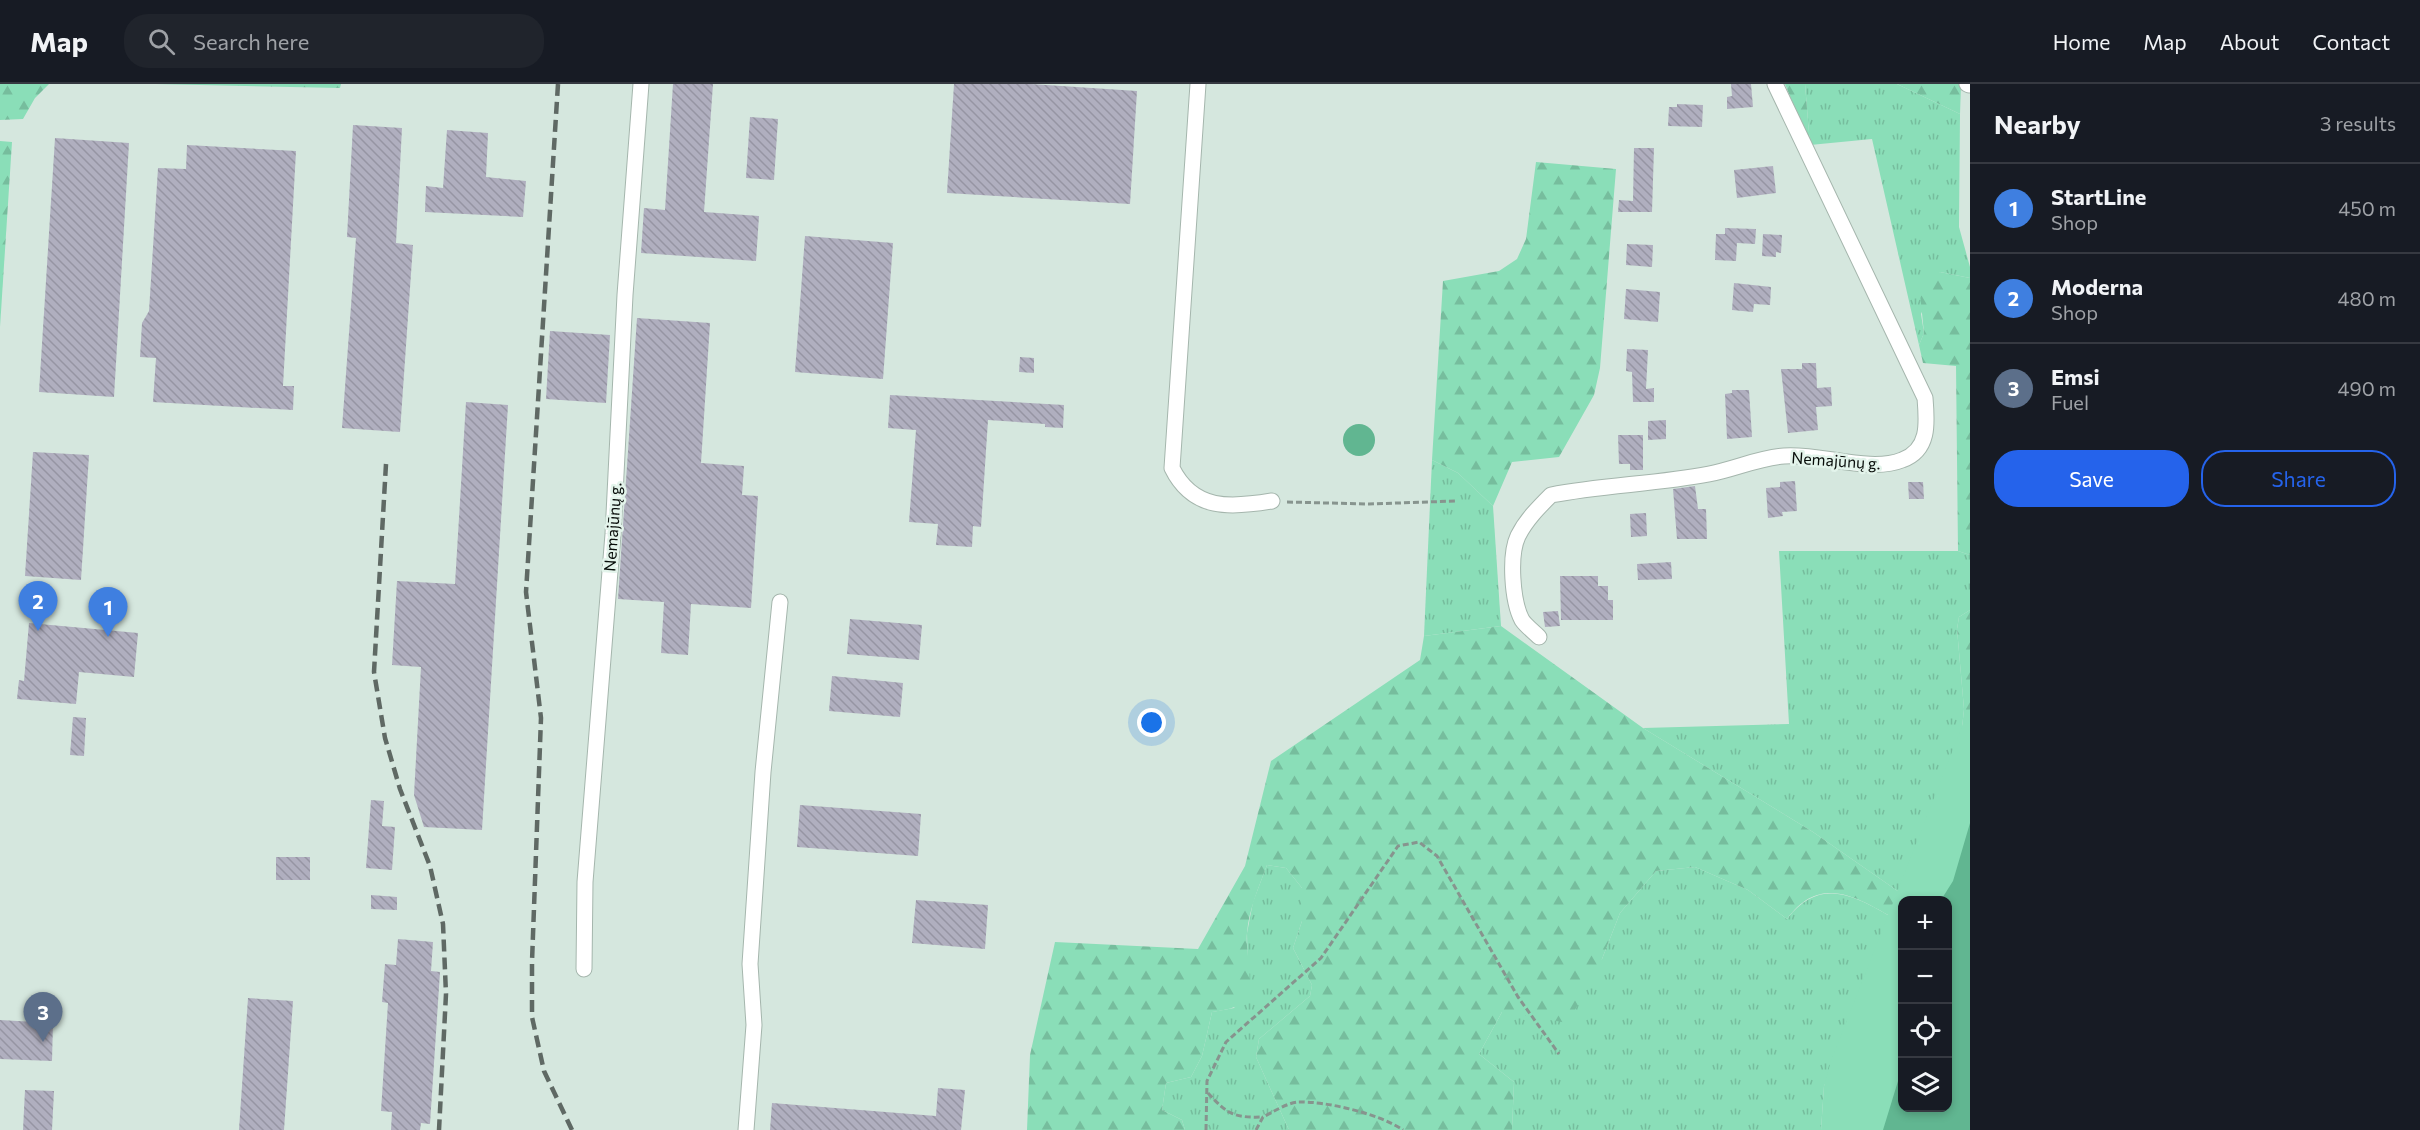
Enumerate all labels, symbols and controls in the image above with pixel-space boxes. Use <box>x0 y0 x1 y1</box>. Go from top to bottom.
search box <box>124 14 544 68</box>
text: Map <box>30 24 88 58</box>
icon: search <box>145 25 178 58</box>
text: Search here <box>193 28 309 55</box>
text: Home <box>2053 29 2110 54</box>
text: Map <box>2143 29 2187 54</box>
text: About <box>2220 29 2279 54</box>
text: Contact <box>2312 29 2390 54</box>
text: Nearby <box>1994 108 2081 139</box>
text: 3 results <box>2320 111 2396 135</box>
text: StartLine <box>2051 183 2146 210</box>
text: 1 <box>2009 196 2018 220</box>
text: 450 m <box>2338 196 2396 220</box>
text: Shop <box>2051 210 2098 234</box>
text: Moderna <box>2051 273 2143 300</box>
text: 2 <box>2008 286 2019 310</box>
text: 480 m <box>2338 286 2396 310</box>
text: Shop <box>2051 300 2098 324</box>
text: Emsi <box>2051 363 2100 390</box>
text: 3 <box>2008 376 2019 400</box>
text: 490 m <box>2338 376 2396 400</box>
text: Fuel <box>2051 390 2089 414</box>
street label: Nemajūnų g. <box>1791 447 1881 473</box>
button: Save <box>1994 450 2189 507</box>
button: Share <box>2201 450 2396 507</box>
street label: Nemajūnų g. <box>599 482 625 572</box>
pin: 2 <box>18 582 57 631</box>
pin: 1 <box>88 588 128 637</box>
your location <box>1137 708 1166 737</box>
map controls <box>1898 896 1952 1112</box>
button: + <box>1898 896 1952 950</box>
button: − <box>1898 950 1952 1004</box>
pin: 3 <box>24 992 63 1042</box>
button: locate <box>1898 1004 1952 1058</box>
button: layers <box>1898 1058 1952 1112</box>

